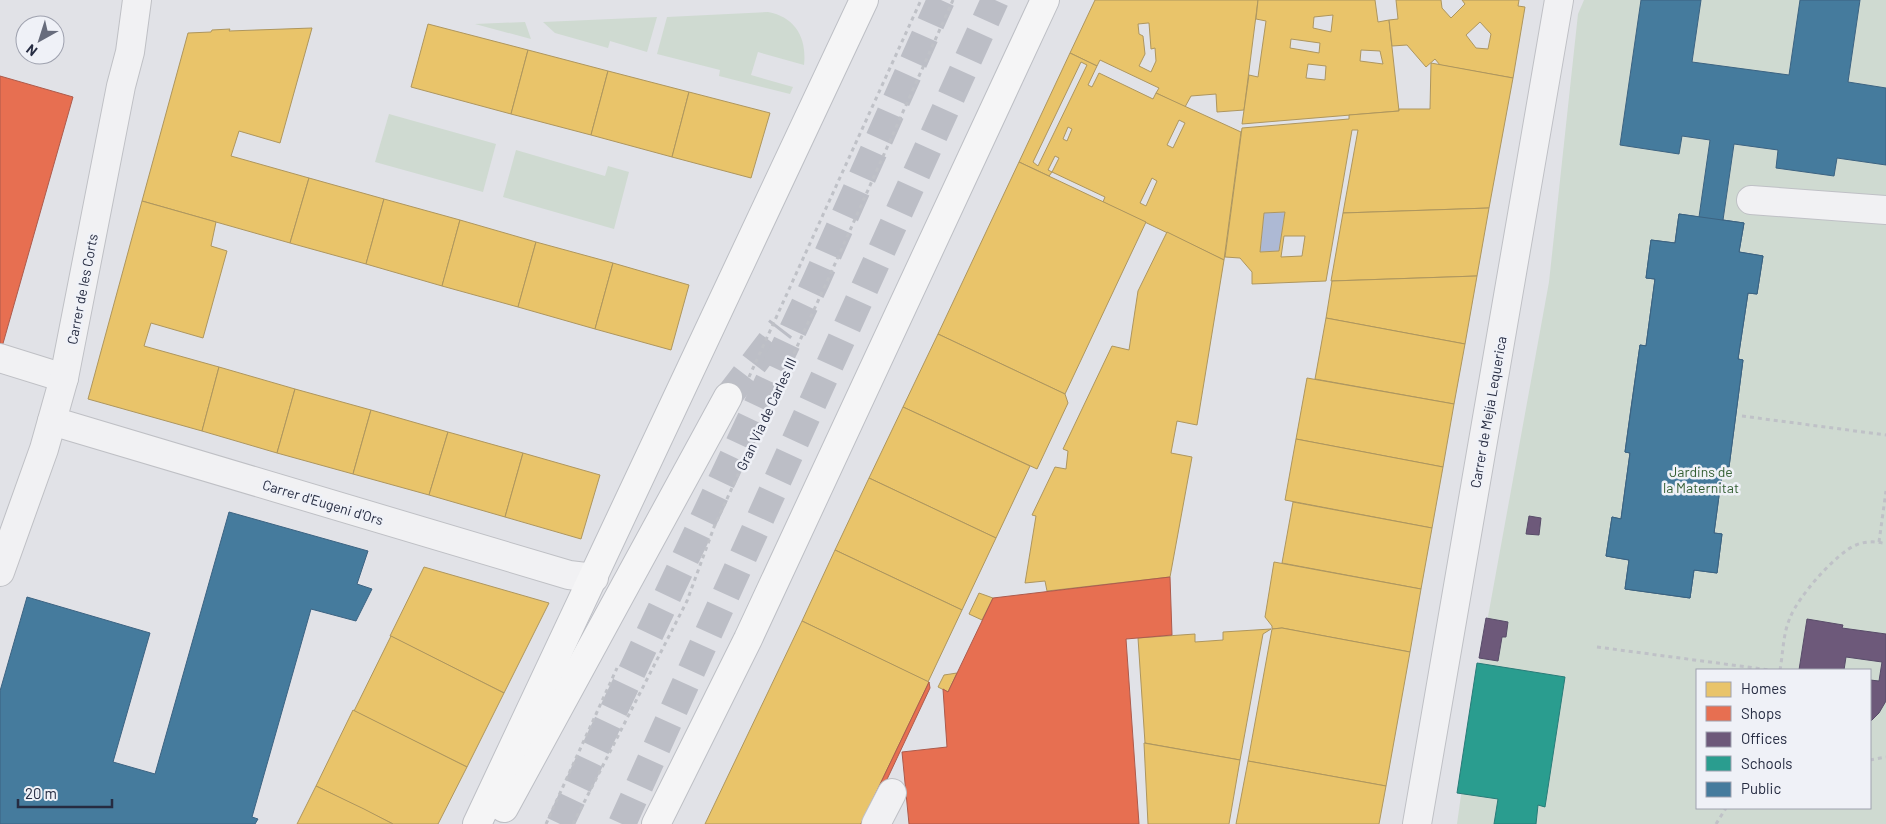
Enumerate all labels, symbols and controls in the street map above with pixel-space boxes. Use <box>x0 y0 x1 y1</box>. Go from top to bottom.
north arrow <box>15 15 65 65</box>
text: N <box>23 41 40 60</box>
street label: Carrer de les Corts <box>63 232 101 346</box>
street label: Carrer de Mejía Lequerica <box>1466 335 1510 489</box>
street label: Gran Via de Carles III <box>732 355 800 473</box>
park label: Jardins de la Maternitat <box>1663 463 1739 496</box>
street label: Carrer d'Eugeni d'Ors <box>261 476 386 529</box>
legend <box>1696 669 1871 809</box>
text: Homes <box>1741 679 1786 697</box>
text: Shops <box>1741 704 1781 722</box>
text: Offices <box>1741 729 1787 747</box>
text: Schools <box>1741 754 1793 772</box>
scale bar <box>18 776 111 808</box>
text: Public <box>1741 779 1781 797</box>
text: 20 m <box>25 784 57 802</box>

